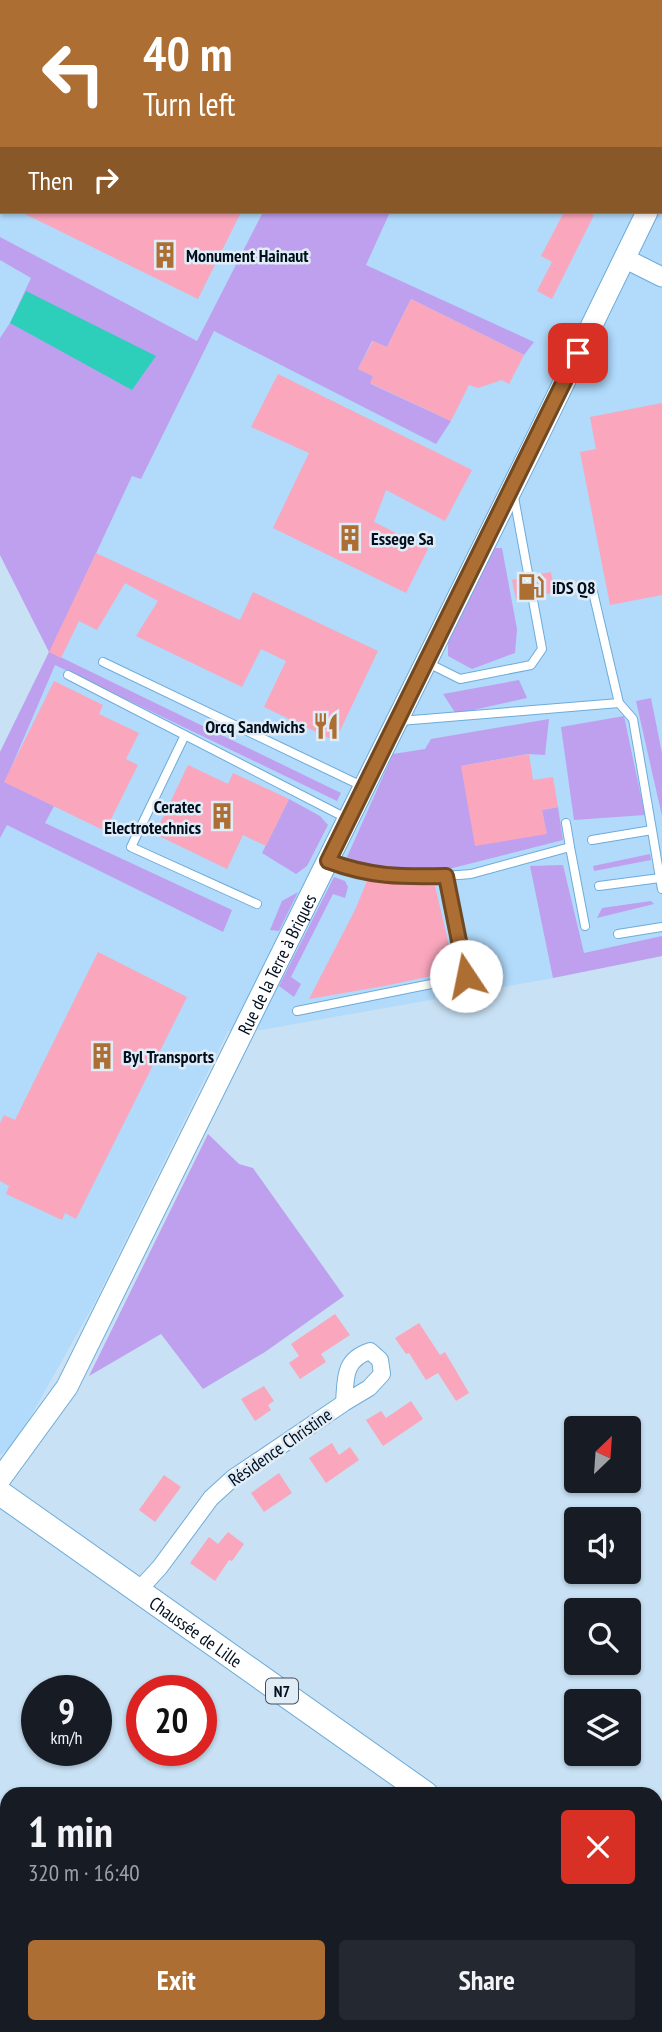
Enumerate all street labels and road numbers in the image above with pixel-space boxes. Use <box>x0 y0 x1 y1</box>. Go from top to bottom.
street label: Rue de la Terre à Briques <box>232 890 321 1038</box>
street label: Résidence Christine <box>224 1403 336 1491</box>
street label: Chaussée de Lille <box>145 1591 247 1672</box>
road number: N7 <box>266 1679 298 1704</box>

